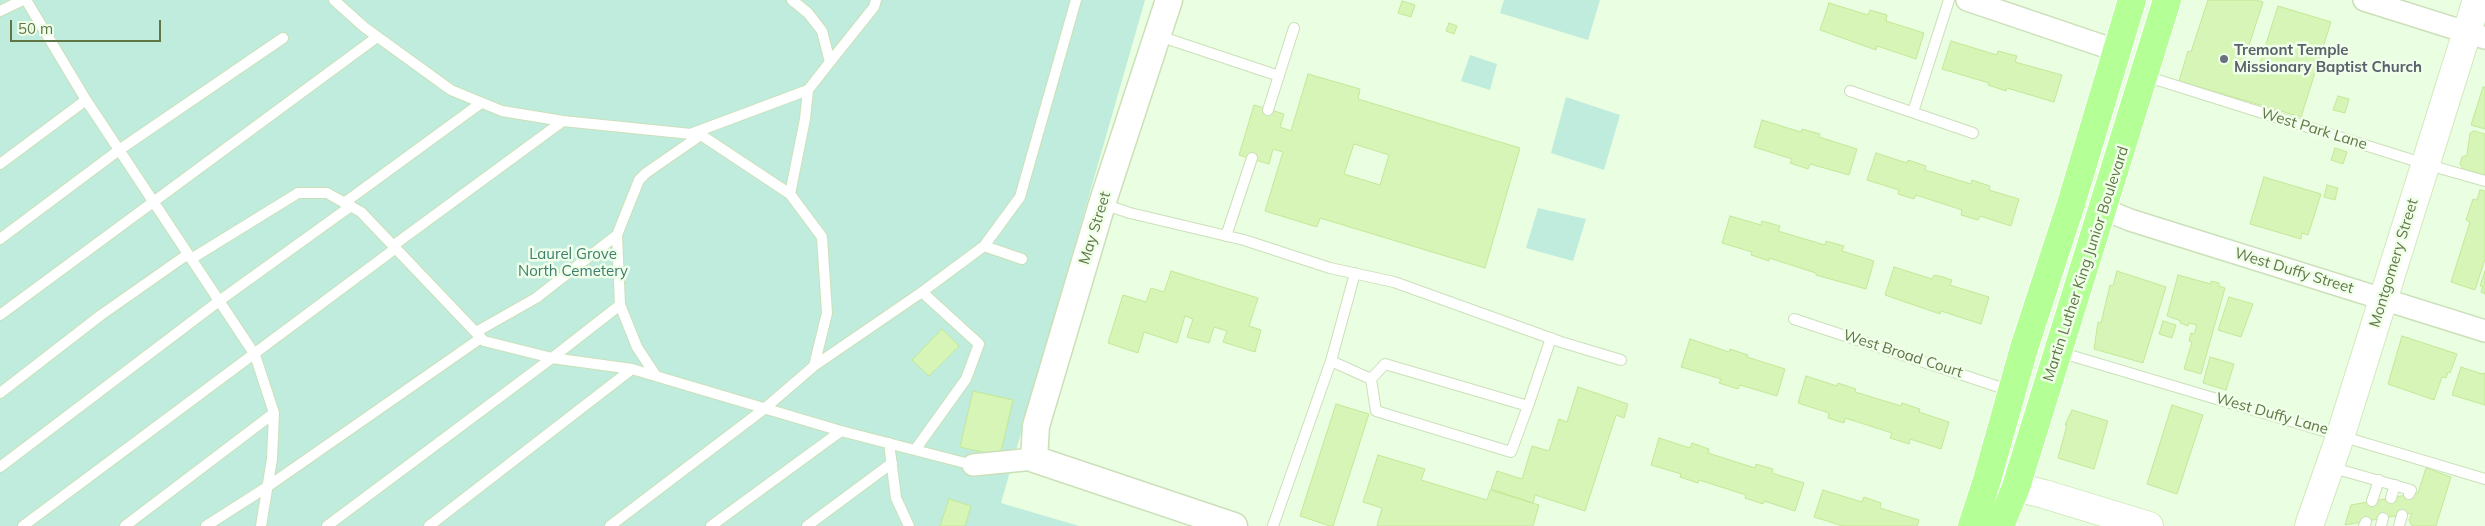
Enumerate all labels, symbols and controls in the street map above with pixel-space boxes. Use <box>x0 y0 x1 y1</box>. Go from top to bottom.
scale bar <box>12 10 164 42</box>
text: 50 m <box>18 19 53 38</box>
place label: Tremont Temple Missionary Baptist Church <box>2234 41 2422 76</box>
marker: Tremont Temple Missionary Baptist Church <box>2218 53 2230 65</box>
street label: West Park Lane <box>2259 104 2369 154</box>
street label: Martin Luther King Junior Boulevard <box>2039 144 2133 384</box>
street label: May Street <box>1075 189 1115 267</box>
street label: Montgomery Street <box>2366 196 2422 330</box>
street label: West Duffy Street <box>2232 244 2356 298</box>
park label: Laurel Grove North Cemetery <box>518 245 628 280</box>
street label: West Broad Court <box>1841 326 1965 382</box>
street label: West Duffy Lane <box>2214 389 2330 439</box>

